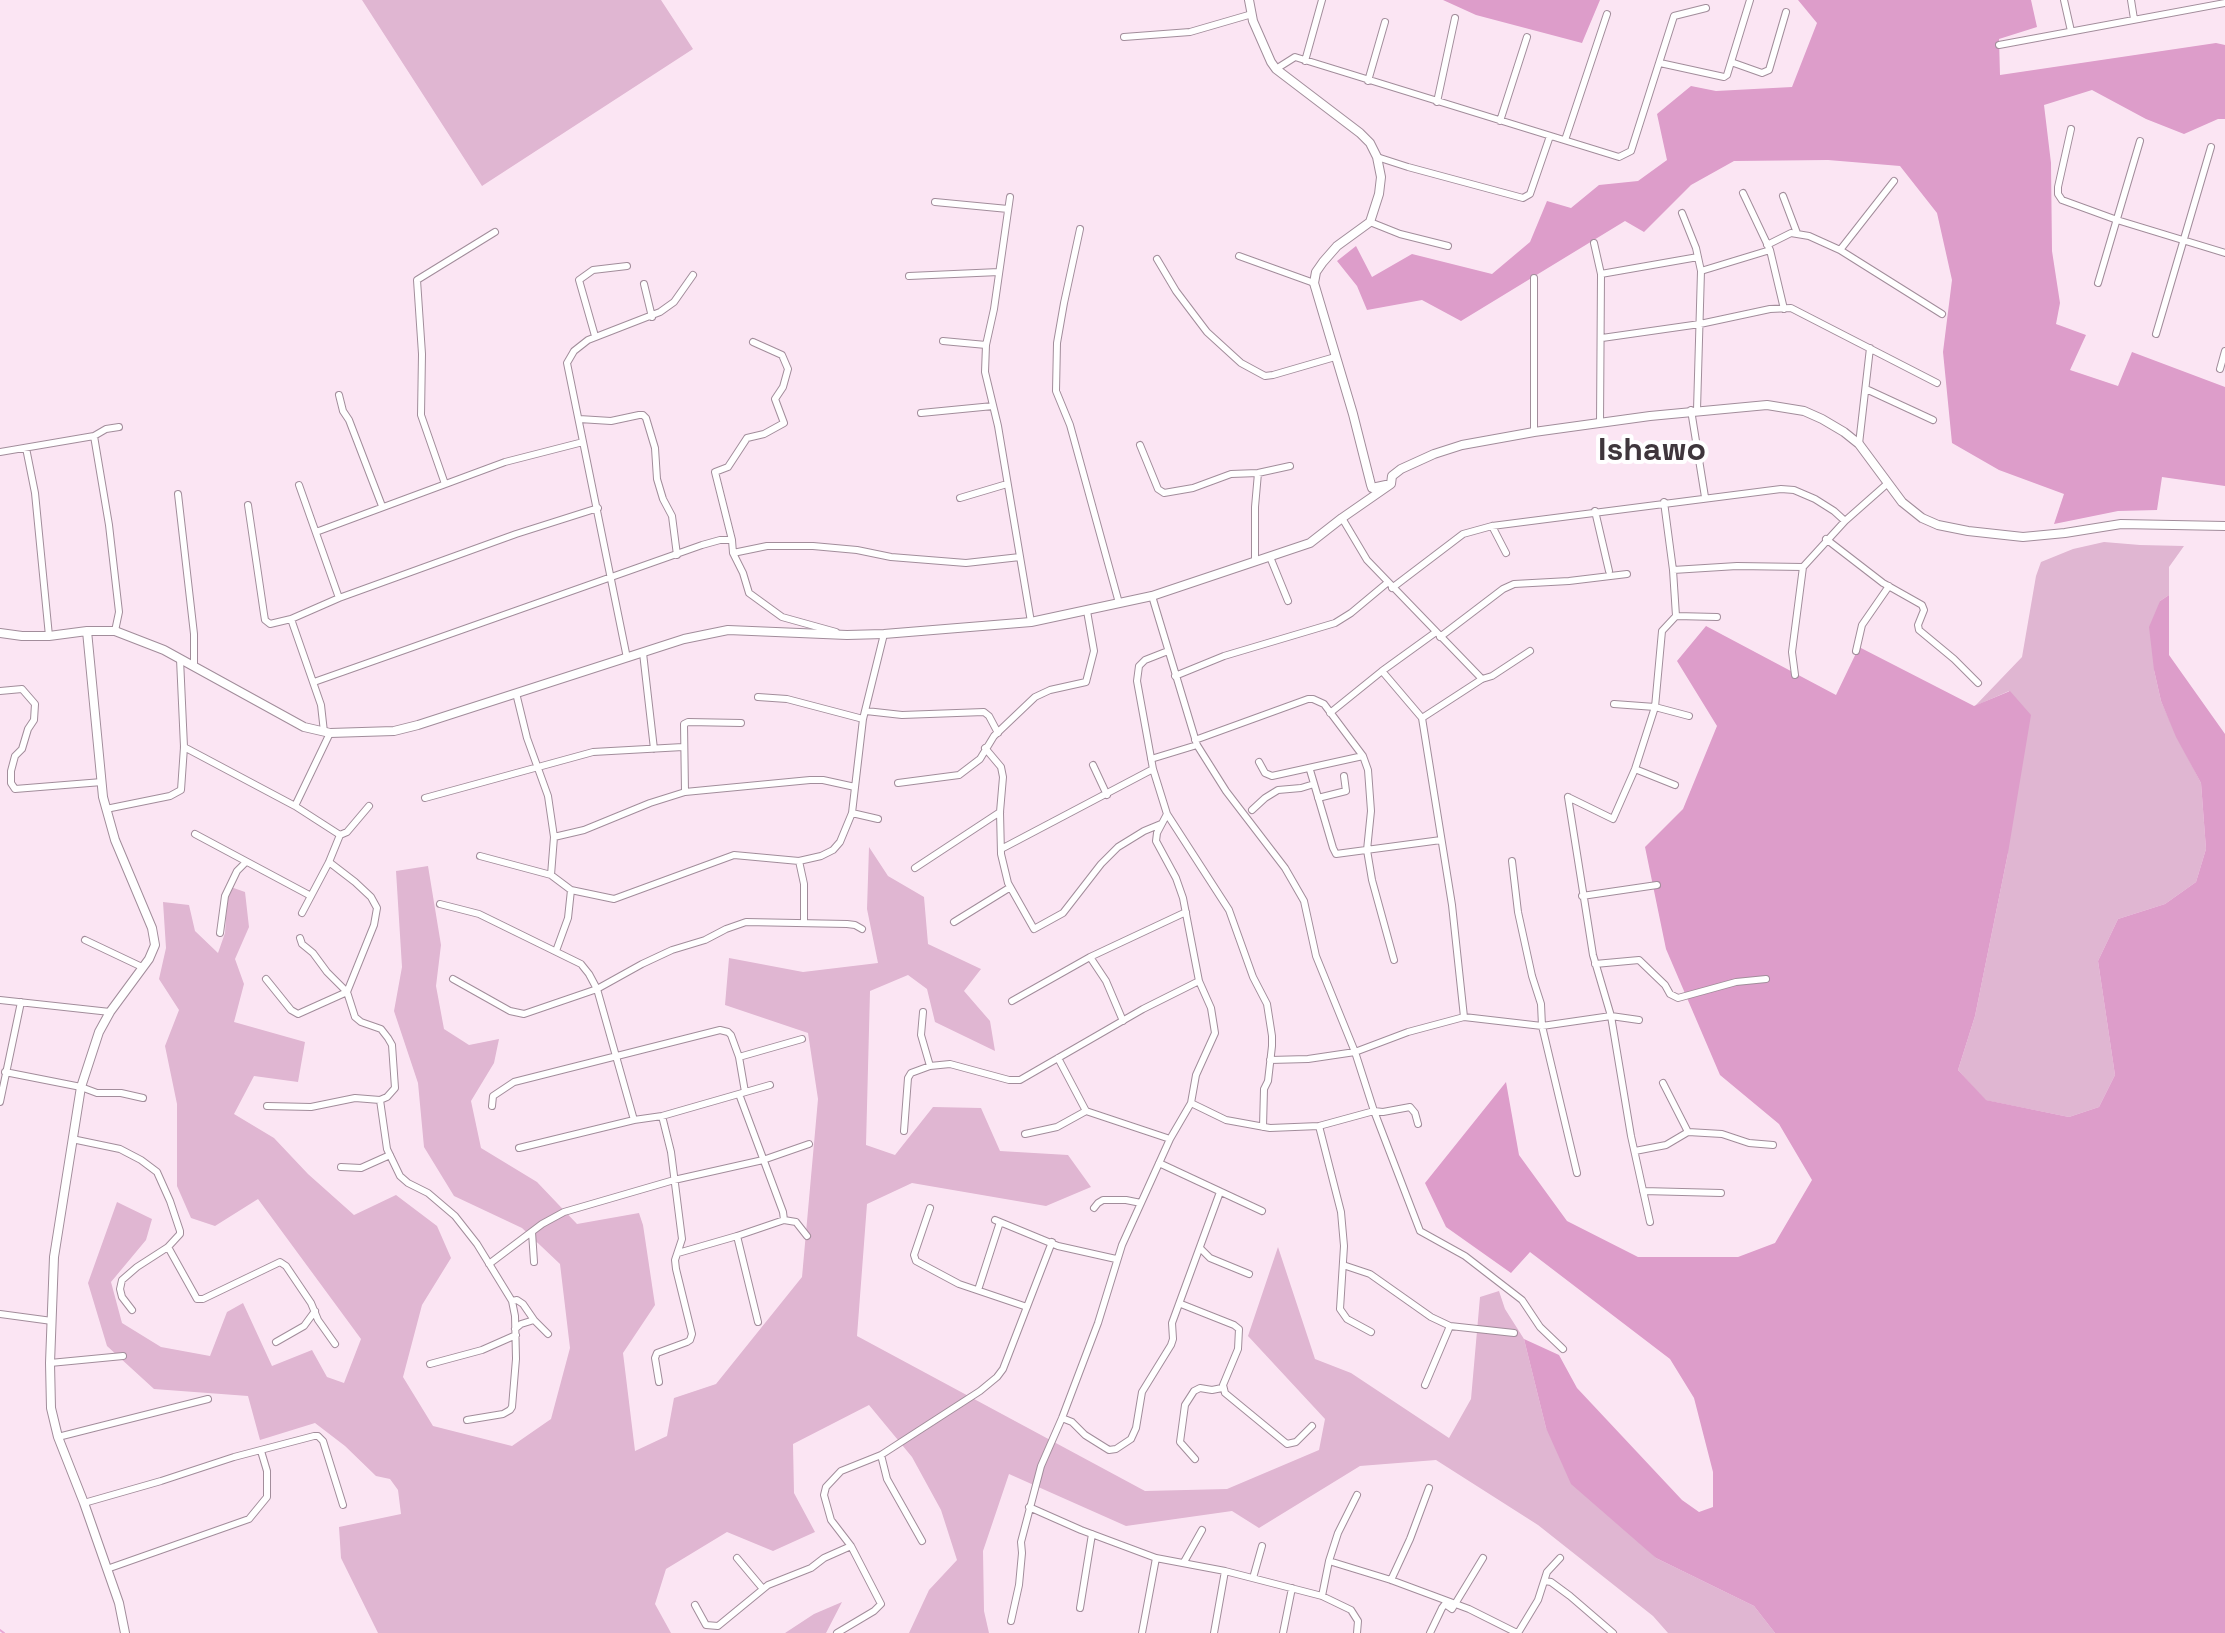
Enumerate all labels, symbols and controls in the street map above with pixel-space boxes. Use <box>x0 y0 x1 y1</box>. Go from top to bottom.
district label: Ishawo <box>1598 432 1706 470</box>

